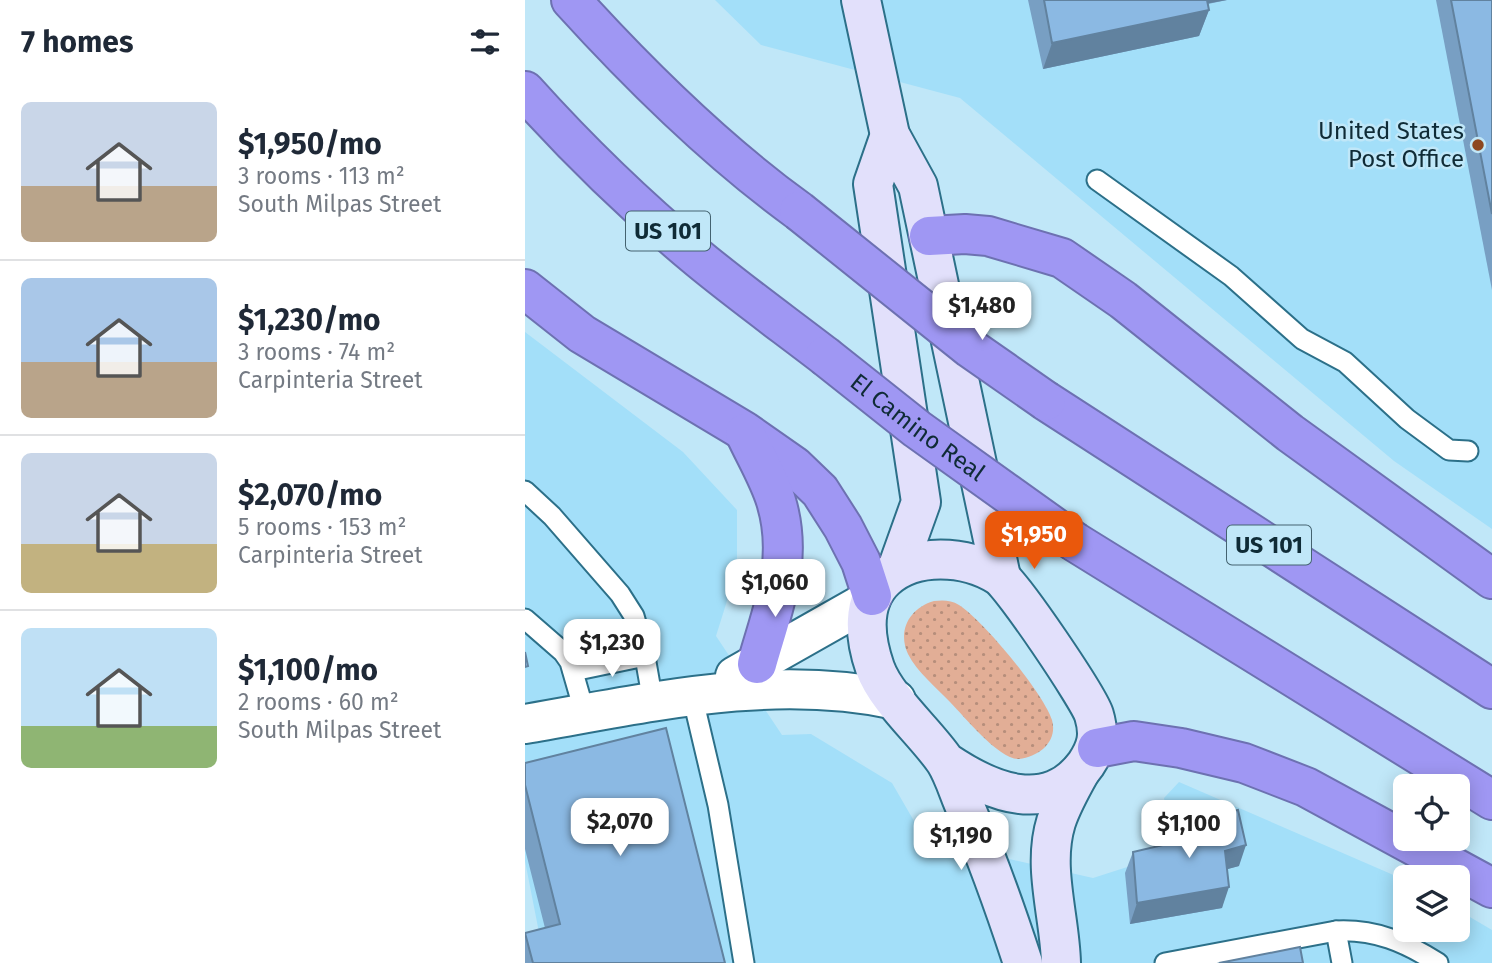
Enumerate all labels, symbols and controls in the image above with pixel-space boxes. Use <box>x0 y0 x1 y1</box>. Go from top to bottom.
icon: filters <box>466 23 504 61</box>
text: 7 homes <box>21 24 133 60</box>
place label: United States Post Office <box>1318 117 1464 173</box>
text: $1,950/mo <box>238 126 382 162</box>
icon: home <box>77 130 161 214</box>
marker: United States Post Office <box>1470 137 1486 153</box>
text: 3 rooms · 113 m² <box>238 162 405 190</box>
text: South Milpas Street <box>238 190 441 218</box>
road number: US 101 <box>626 212 710 250</box>
pin: $1,480 <box>925 282 1039 342</box>
text: $1,480 <box>948 291 1016 319</box>
text: $1,230/mo <box>238 302 381 338</box>
icon: home <box>77 306 161 390</box>
text: 3 rooms · 74 m² <box>238 338 395 366</box>
text: Carpinteria Street <box>238 366 423 394</box>
street label: El Camino Real <box>845 368 990 487</box>
text: $2,070/mo <box>238 477 382 513</box>
icon: home <box>77 481 161 565</box>
pin: $1,950 <box>977 512 1091 571</box>
text: 5 rooms · 153 m² <box>238 513 407 541</box>
text: $1,950 <box>1001 520 1067 548</box>
road number: US 101 <box>1227 526 1311 565</box>
text: Carpinteria Street <box>238 541 423 569</box>
pin: $1,060 <box>718 560 832 619</box>
text: $1,060 <box>741 568 809 596</box>
pin: $1,230 <box>555 620 669 679</box>
text: $1,230 <box>579 628 645 656</box>
text: $1,100/mo <box>238 652 378 688</box>
icon: home <box>77 656 161 740</box>
text: 2 rooms · 60 m² <box>238 688 399 716</box>
text: South Milpas Street <box>238 716 441 744</box>
map controls <box>1393 774 1470 942</box>
button: locate <box>1393 774 1470 851</box>
pin: $2,070 <box>563 798 677 858</box>
pin: $1,100 <box>1132 800 1246 860</box>
text: $2,070 <box>587 807 653 835</box>
text: $1,100 <box>1157 809 1221 837</box>
pin: $1,190 <box>904 812 1018 872</box>
text: $1,190 <box>930 821 992 849</box>
button: layers <box>1393 865 1470 942</box>

